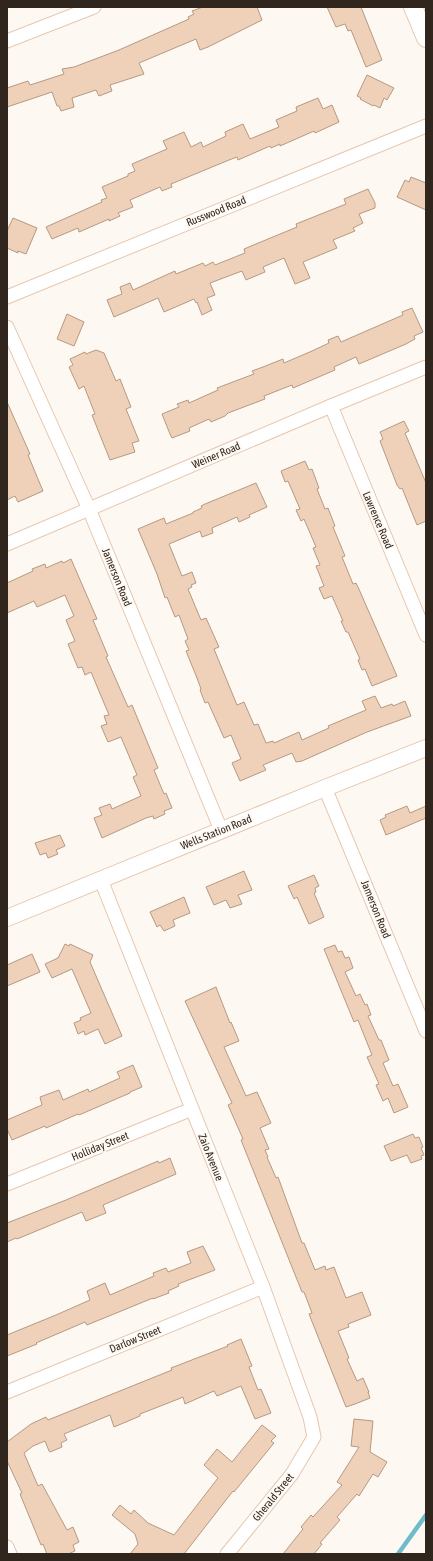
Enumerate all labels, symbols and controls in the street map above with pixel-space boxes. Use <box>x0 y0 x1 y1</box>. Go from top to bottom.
street label: Russwood Road <box>184 194 248 228</box>
street label: Weiner Road <box>190 439 242 471</box>
street label: Lawrence Road <box>361 490 395 550</box>
street label: Jamerson Road <box>100 546 134 608</box>
street label: Wells Station Road <box>179 812 253 852</box>
street label: Jamerson Road <box>359 878 393 940</box>
street label: Holliday Street <box>70 1129 130 1163</box>
street label: Zaio Avenue <box>196 1132 226 1182</box>
street label: Darlow Street <box>107 1323 163 1355</box>
street label: Gherald Street <box>250 1471 296 1523</box>

